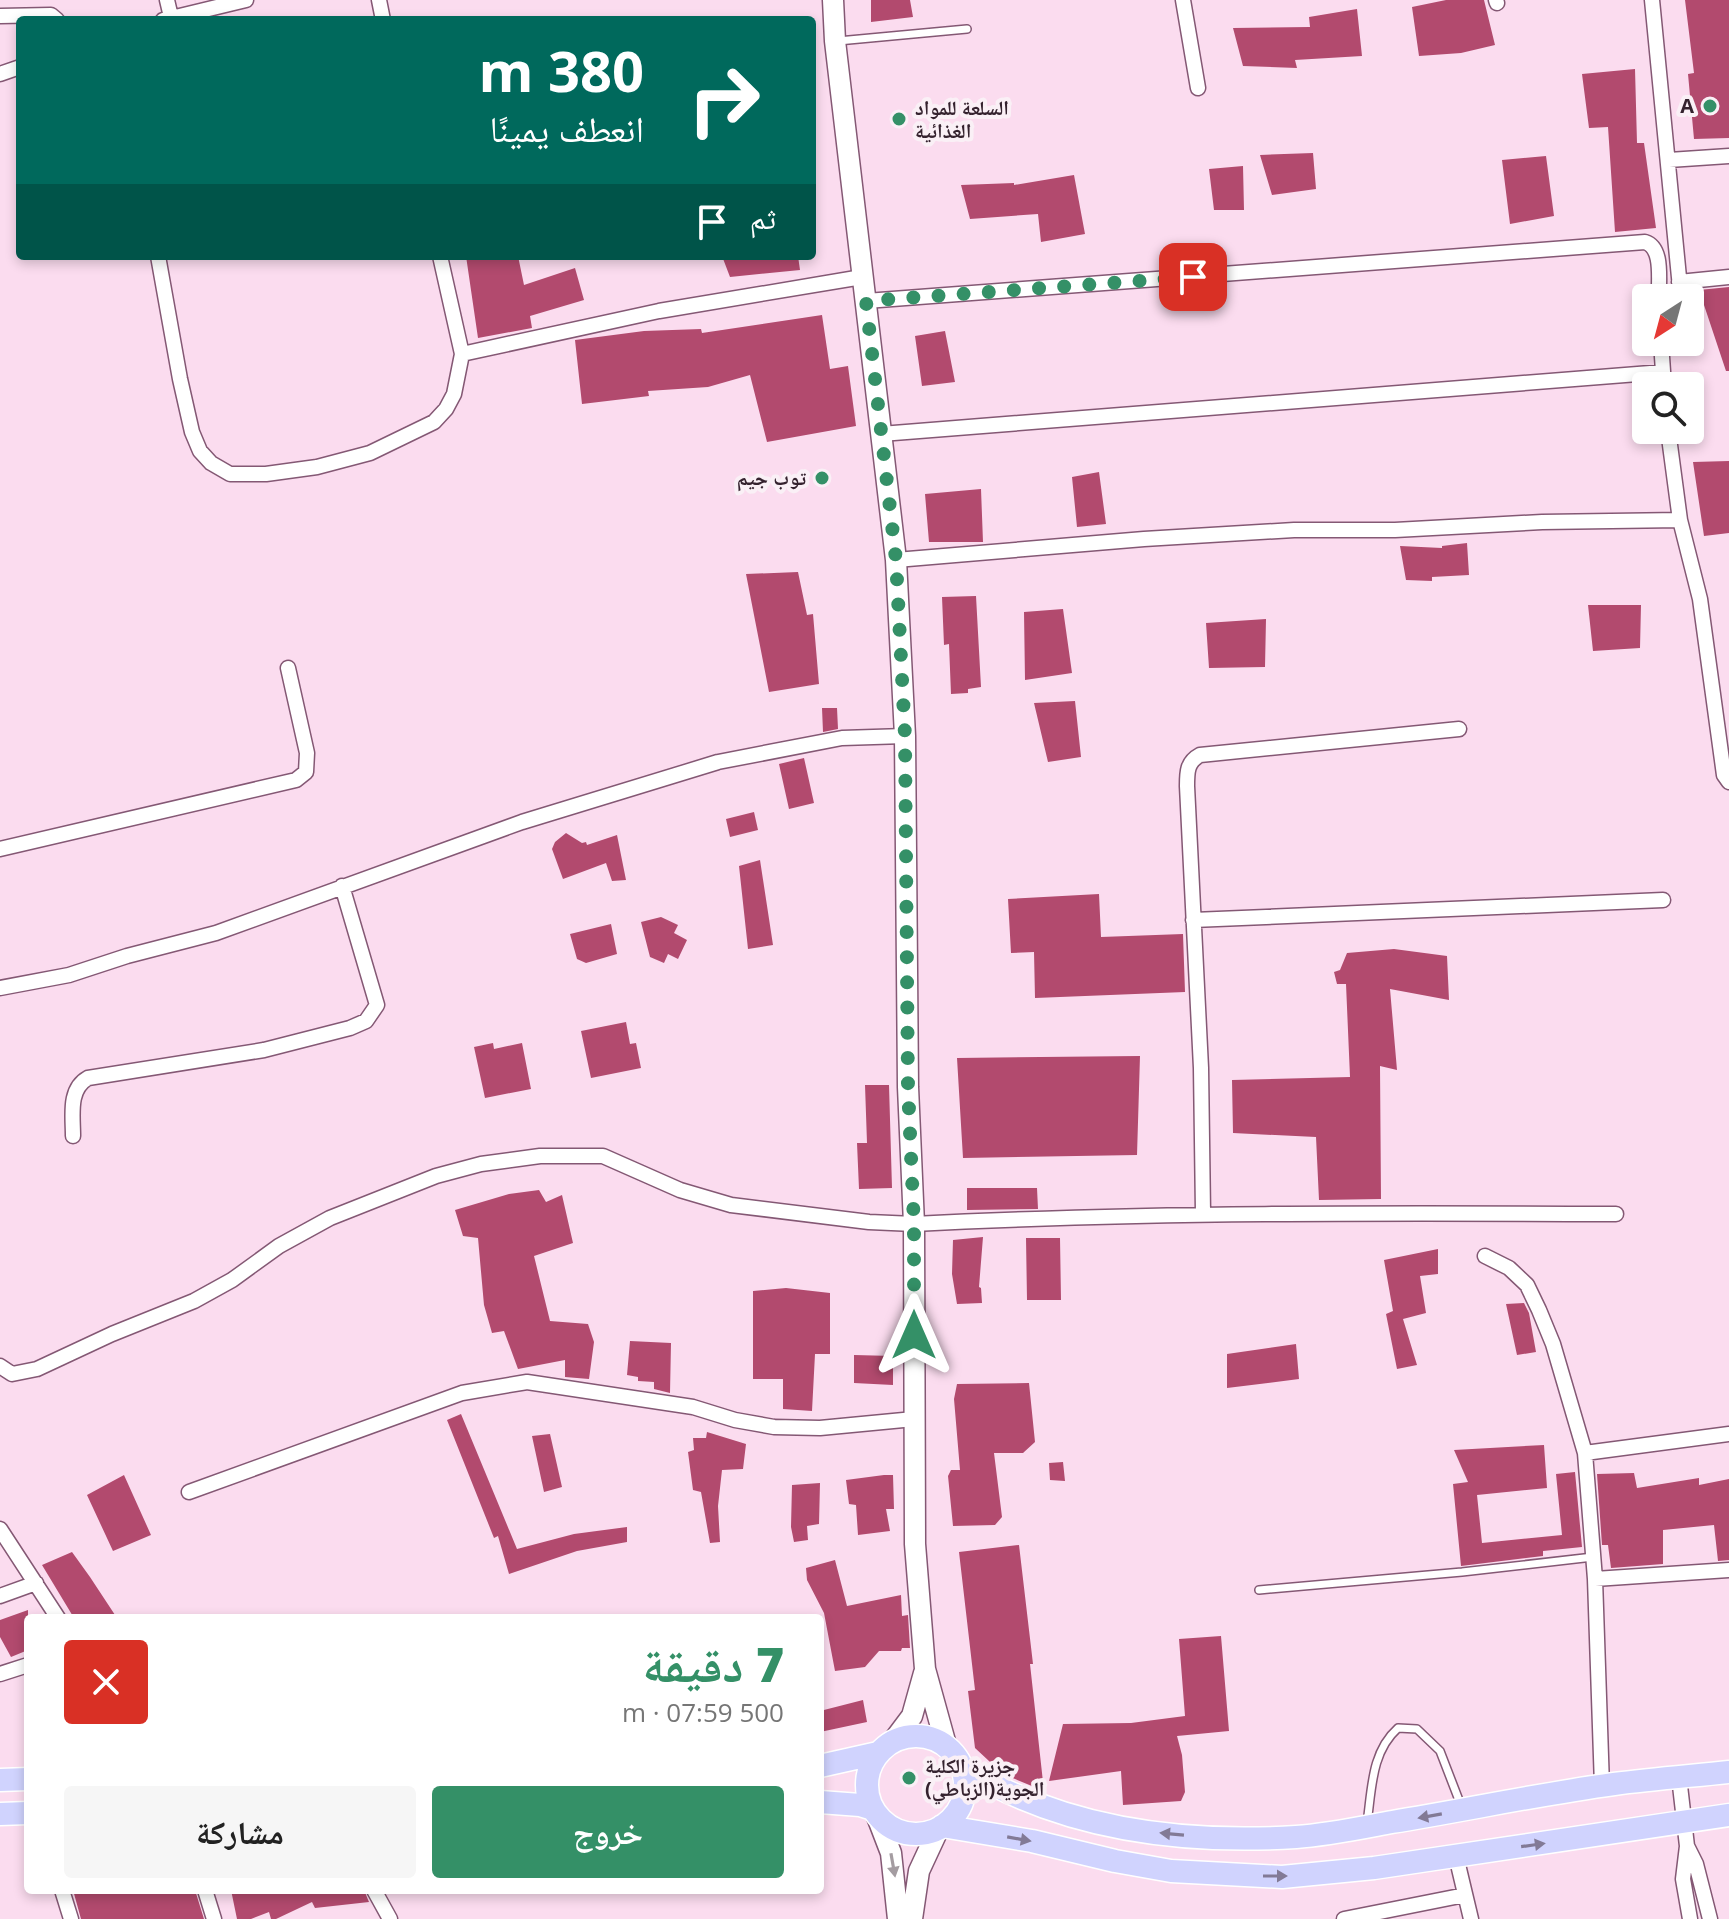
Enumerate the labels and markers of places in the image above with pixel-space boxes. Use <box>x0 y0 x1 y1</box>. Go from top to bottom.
place label: A <box>1680 92 1694 119</box>
place label: السلعة للمواد الغذائية <box>915 94 1009 144</box>
marker: A <box>1701 97 1719 115</box>
marker: السلعة للمواد الغذائية <box>890 110 908 128</box>
pin <box>1159 243 1227 311</box>
place label: توب جيم <box>737 464 807 492</box>
marker: توب جيم <box>813 469 831 487</box>
place label: جزيرة الكلية الجوية(الزباطي) <box>925 1752 1045 1805</box>
marker: جزيرة الكلية الجوية(الزباطي) <box>900 1769 918 1787</box>

